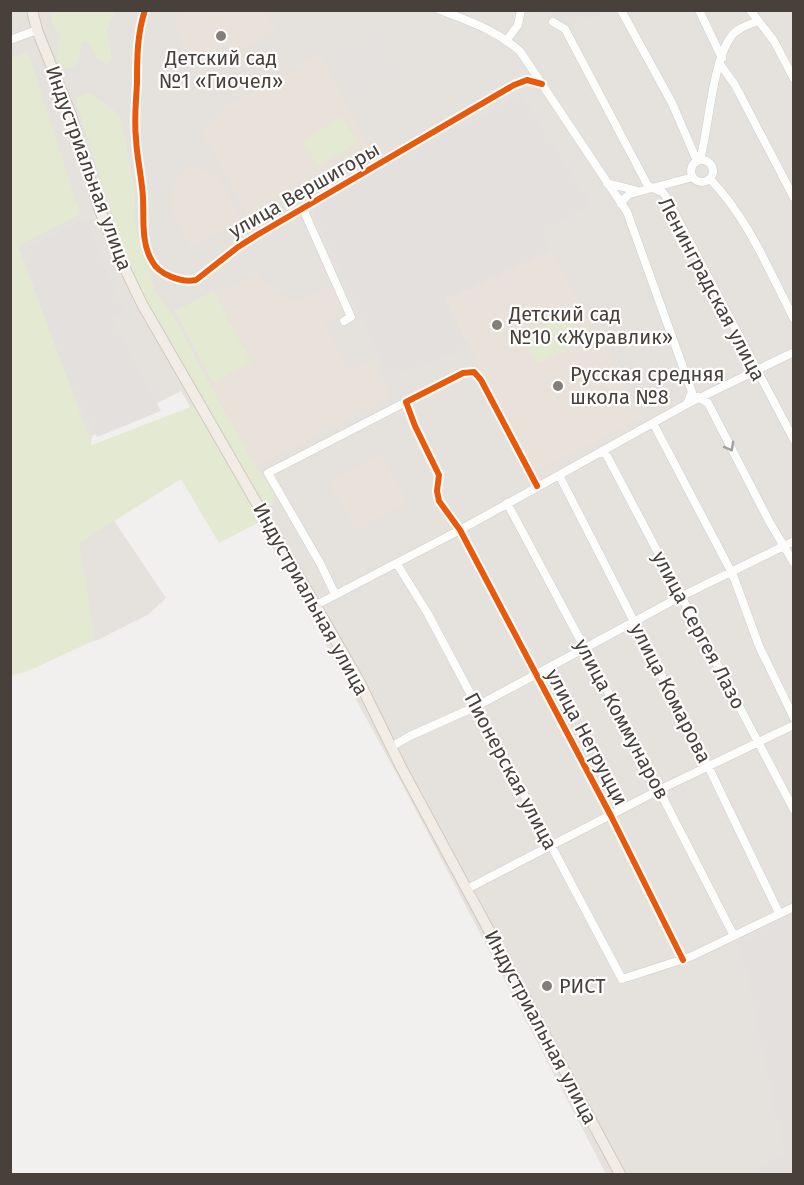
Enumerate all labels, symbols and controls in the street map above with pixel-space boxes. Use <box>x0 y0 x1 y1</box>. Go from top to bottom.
marker: Детский сад №1 «Гиочел» <box>214 29 228 43</box>
place label: Детский сад №1 «Гиочел» <box>159 46 283 93</box>
street label: Индустриальная улица <box>41 62 137 274</box>
street label: улица Вершигоры <box>224 137 384 243</box>
street label: Ленинградская улица <box>653 193 771 385</box>
place label: Детский сад №10 «Журавлик» <box>508 302 673 349</box>
marker: Детский сад №10 «Журавлик» <box>490 318 504 332</box>
place label: Русская средняя школа №8 <box>570 362 724 409</box>
marker: Русская средняя школа №8 <box>551 379 565 393</box>
one-way arrow <box>723 440 734 451</box>
street label: Индустриальная улица <box>248 499 374 699</box>
street label: улица Сергея Лазо <box>647 547 751 713</box>
street label: улица Комарова <box>625 619 717 767</box>
street label: улица Коммунаров <box>570 635 674 803</box>
street label: улица Негруцци <box>541 665 633 809</box>
street label: Пионерская улица <box>459 688 563 854</box>
street label: Индустриальная улица <box>480 926 602 1128</box>
place label: РИСТ <box>559 974 606 998</box>
marker: РИСТ <box>540 979 554 993</box>

